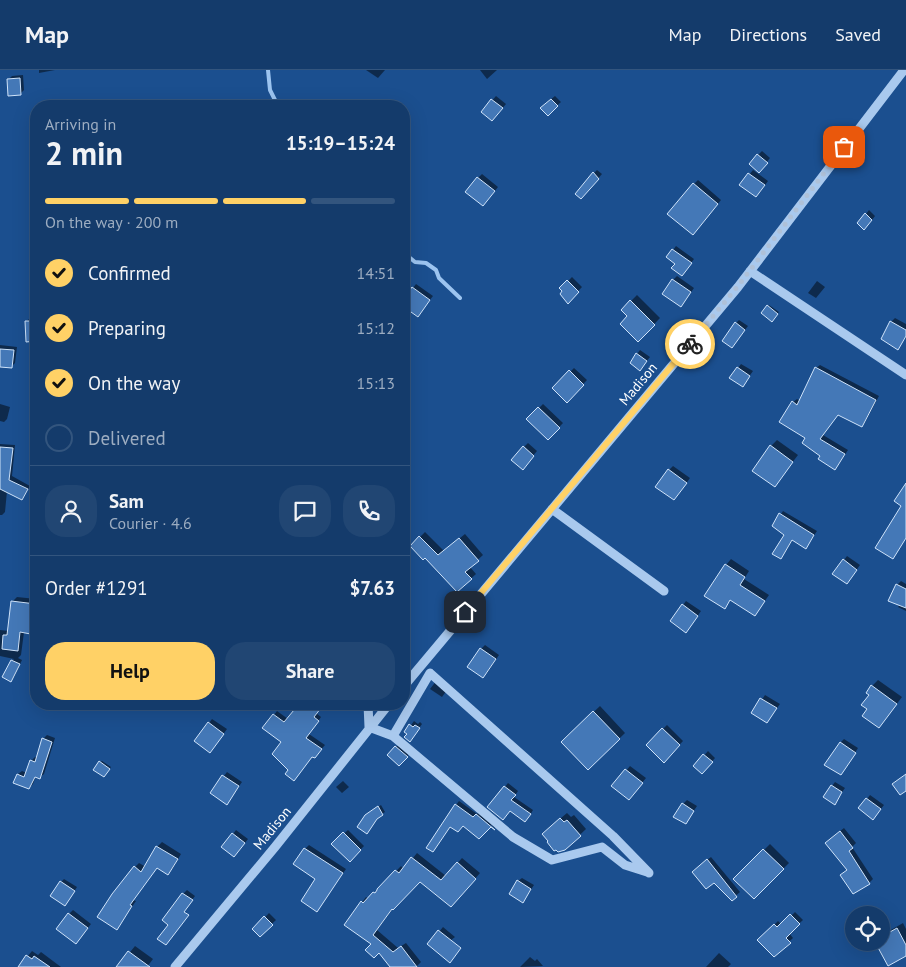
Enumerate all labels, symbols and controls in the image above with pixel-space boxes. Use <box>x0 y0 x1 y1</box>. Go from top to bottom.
text: Map <box>25 19 69 50</box>
text: Map <box>669 23 701 46</box>
text: Directions <box>729 23 807 46</box>
text: Saved <box>835 23 881 46</box>
text: Arriving in <box>45 114 116 134</box>
pin <box>823 126 865 168</box>
text: 15:19–15:24 <box>286 131 395 155</box>
text: 2 min <box>45 132 123 174</box>
icon: bag <box>830 133 858 161</box>
text: On the way · 200 m <box>45 212 178 232</box>
icon: check <box>45 259 73 287</box>
text: Confirmed <box>88 261 171 285</box>
text: 14:51 <box>357 263 395 283</box>
icon: check <box>45 314 73 342</box>
text: Preparing <box>88 316 166 340</box>
text: 15:12 <box>357 318 395 338</box>
courier <box>665 319 715 369</box>
icon: bike <box>676 330 704 358</box>
street label: Madison <box>615 359 661 409</box>
icon: check <box>45 369 73 397</box>
text: On the way <box>88 371 180 395</box>
text: 15:13 <box>357 373 395 393</box>
text: Delivered <box>88 426 166 450</box>
button: person <box>45 485 97 537</box>
button: chat <box>279 485 331 537</box>
button: phone <box>343 485 395 537</box>
text: Sam <box>109 489 144 513</box>
text: Courier · 4.6 <box>109 513 192 533</box>
text: Order #1291 <box>45 576 148 600</box>
text: $7.63 <box>349 576 395 600</box>
pin <box>444 591 486 633</box>
icon: home <box>451 598 479 626</box>
button: Help <box>45 642 215 700</box>
button: Share <box>225 642 395 700</box>
street label: Madison <box>249 803 295 853</box>
map controls <box>845 906 890 951</box>
button: locate <box>845 906 890 951</box>

